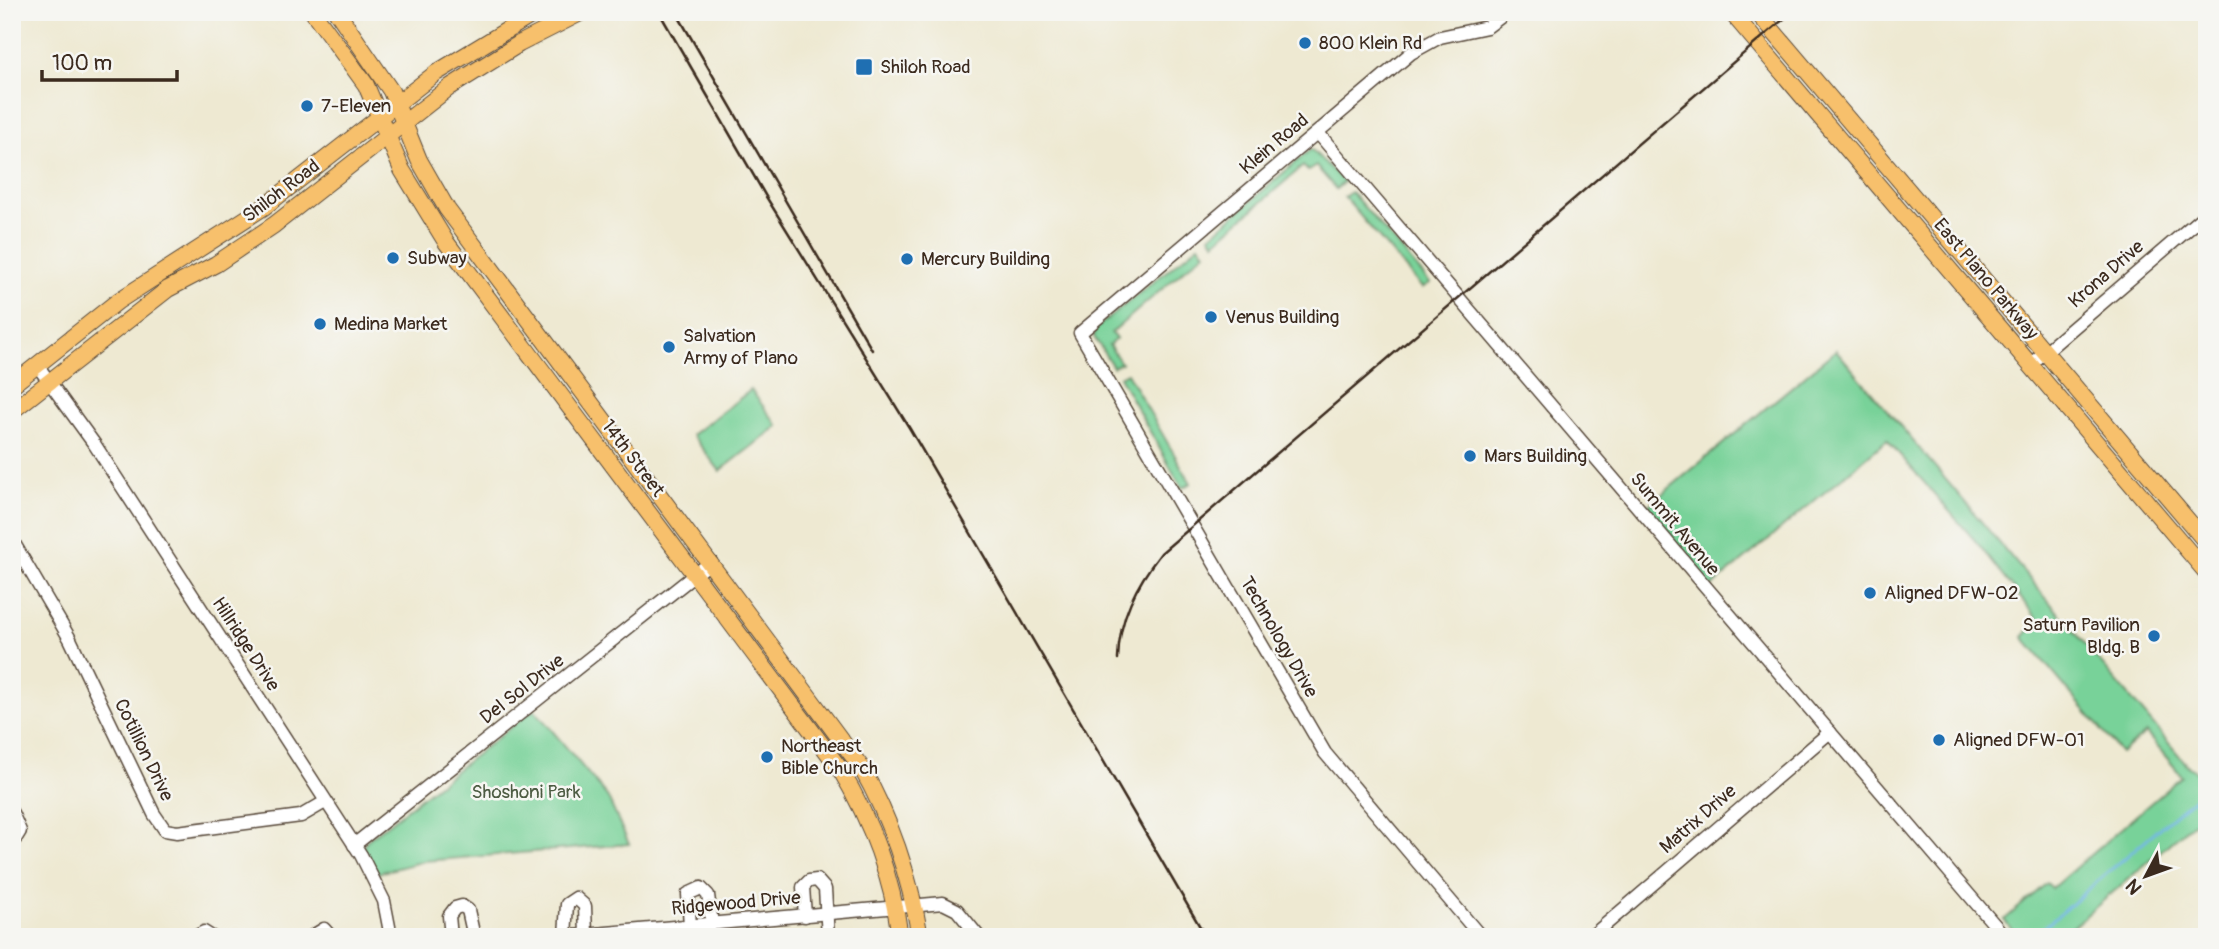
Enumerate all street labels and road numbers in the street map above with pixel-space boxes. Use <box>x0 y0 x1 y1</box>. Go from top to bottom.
street label: Klein Road <box>1235 108 1313 180</box>
street label: Shiloh Road <box>238 154 324 228</box>
street label: East Plano Parkway <box>1928 214 2044 344</box>
street label: Krona Drive <box>2063 234 2149 313</box>
street label: 14th Street <box>596 415 670 502</box>
street label: Summit Avenue <box>1625 467 1726 581</box>
street label: Technology Drive <box>1235 572 1324 702</box>
street label: Hillridge Drive <box>207 592 286 696</box>
street label: Del Sol Drive <box>475 648 569 729</box>
street label: Cotillion Drive <box>109 695 179 806</box>
street label: Matrix Drive <box>1655 779 1742 859</box>
street label: Ridgewood Drive <box>670 885 802 921</box>

